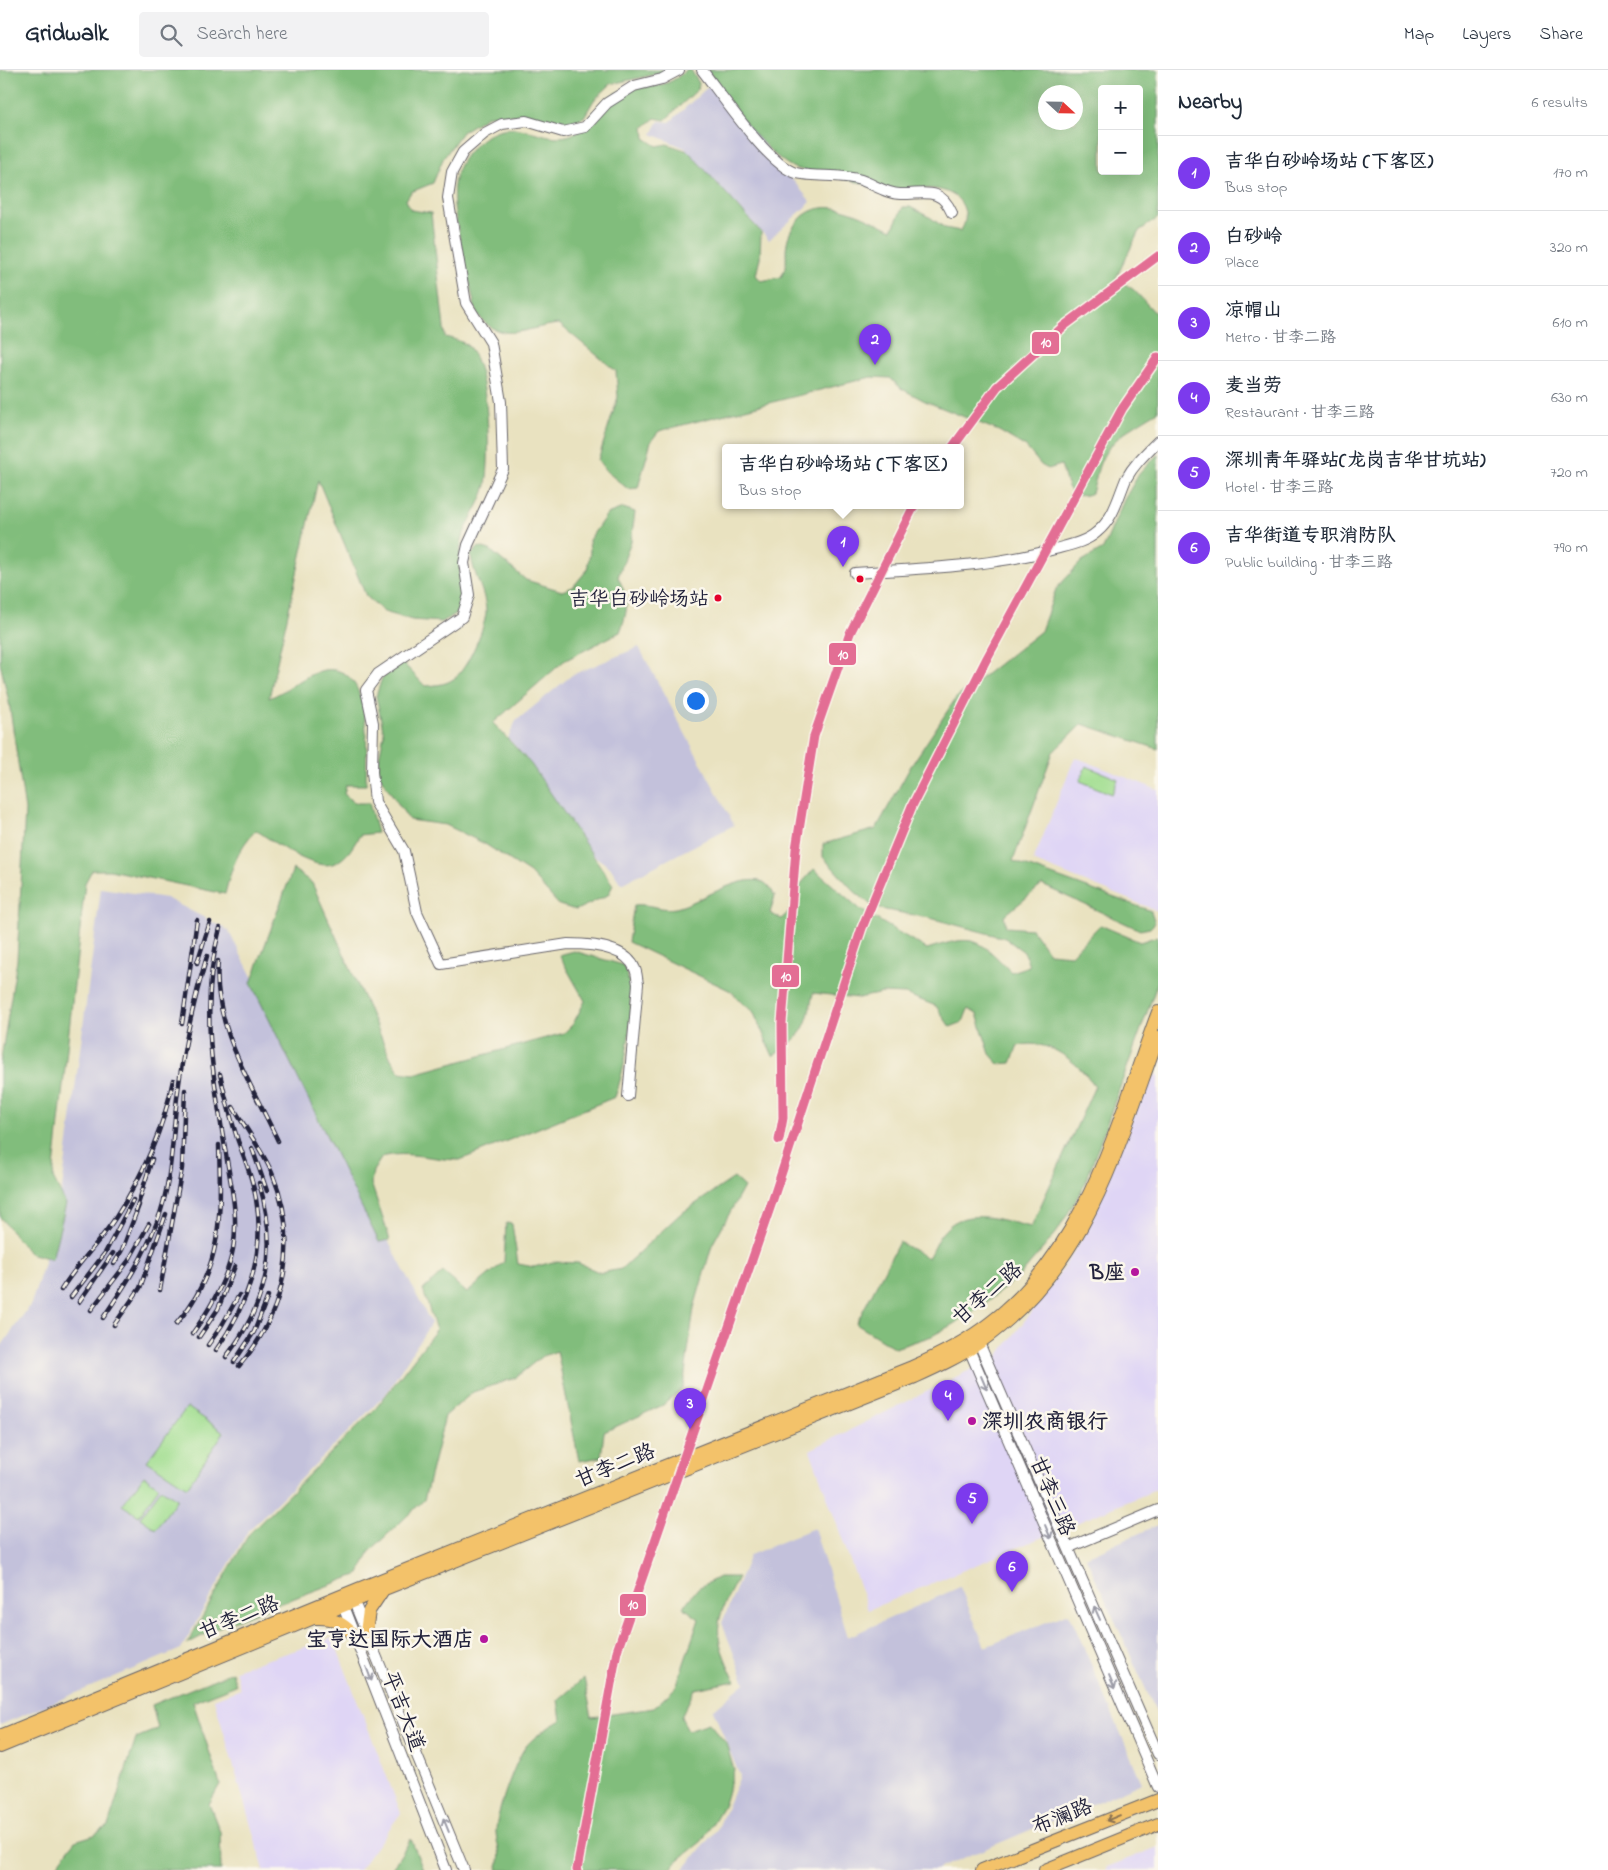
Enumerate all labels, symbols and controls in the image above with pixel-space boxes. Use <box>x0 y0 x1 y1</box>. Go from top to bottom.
search box <box>139 12 489 57</box>
text: Gridwalk <box>25 17 109 52</box>
icon: search <box>157 21 185 49</box>
text: Search here <box>197 21 288 48</box>
text: Map <box>1404 22 1434 48</box>
text: Layers <box>1462 22 1512 48</box>
text: Share <box>1540 22 1583 48</box>
north arrow <box>1038 85 1083 130</box>
map controls <box>1098 85 1143 175</box>
button: + <box>1098 85 1143 130</box>
text: Nearby <box>1178 88 1242 118</box>
text: 6 results <box>1531 91 1588 115</box>
button: − <box>1098 130 1143 175</box>
text: 吉华白砂岭场站 (下客区) <box>1225 149 1433 176</box>
text: 1 <box>1191 161 1197 185</box>
text: 170 m <box>1553 161 1588 185</box>
text: Bus stop <box>1225 176 1288 200</box>
text: 白砂岭 <box>1225 224 1282 251</box>
text: 2 <box>1190 236 1198 260</box>
text: 320 m <box>1550 236 1588 260</box>
text: Place <box>1225 251 1259 275</box>
text: 凉帽山 <box>1225 298 1282 325</box>
text: 3 <box>1191 311 1197 335</box>
text: 610 m <box>1553 311 1588 335</box>
pin: 2 <box>859 324 891 365</box>
text: Metro · 甘李二路 <box>1225 326 1336 350</box>
line badge: 10 <box>1031 331 1060 355</box>
text: 10 <box>1041 333 1051 354</box>
text: 麦当劳 <box>1225 373 1282 400</box>
text: 4 <box>1191 386 1197 410</box>
text: 630 m <box>1551 386 1588 410</box>
text: Restaurant · 甘李三路 <box>1225 401 1375 425</box>
popup <box>722 444 964 509</box>
text: 深圳青年驿站(龙岗吉华甘坑站) <box>1225 448 1486 475</box>
text: 吉华白砂岭场站 (下客区) <box>739 452 947 479</box>
text: 5 <box>1189 461 1199 485</box>
text: 720 m <box>1550 461 1588 485</box>
text: Hotel · 甘李三路 <box>1225 476 1333 500</box>
text: Bus stop <box>739 479 801 503</box>
text: 吉华街道专职消防队 <box>1225 523 1396 550</box>
pin: 1 <box>827 526 859 567</box>
text: 6 <box>1190 536 1198 560</box>
text: 790 m <box>1553 536 1588 560</box>
text: Public building · 甘李三路 <box>1225 551 1393 575</box>
unlabelled marker <box>855 574 865 584</box>
place label: 吉华白砂岭场站 <box>569 586 709 615</box>
marker: 吉华白砂岭场站 <box>713 593 723 603</box>
line badge: 10 <box>828 642 857 666</box>
text: 10 <box>838 645 848 666</box>
your location <box>683 688 709 714</box>
line badge: 10 <box>771 964 800 988</box>
text: 10 <box>781 967 791 988</box>
street label: 甘李二路 <box>947 1256 1030 1333</box>
place label: B座 <box>1089 1259 1125 1289</box>
marker: B座 <box>1129 1266 1141 1278</box>
one-way arrow <box>979 1375 989 1390</box>
pin: 4 <box>932 1380 964 1421</box>
pin: 3 <box>674 1388 706 1429</box>
place label: 深圳农商银行 <box>982 1408 1108 1438</box>
marker: 深圳农商银行 <box>966 1415 978 1427</box>
street label: 甘李二路 <box>571 1437 660 1496</box>
street label: 甘李三路 <box>1021 1452 1081 1541</box>
pin: 5 <box>956 1483 988 1524</box>
one-way arrow <box>1043 1524 1053 1539</box>
pin: 6 <box>996 1551 1028 1592</box>
street label: 甘李二路 <box>195 1589 284 1648</box>
line badge: 10 <box>619 1593 647 1617</box>
text: 10 <box>628 1595 638 1616</box>
one-way arrow <box>1091 1606 1101 1621</box>
place label: 宝亨达国际大酒店 <box>306 1626 474 1656</box>
marker: 宝亨达国际大酒店 <box>478 1633 490 1645</box>
one-way arrow <box>365 1665 374 1681</box>
street label: 平吉大道 <box>373 1667 431 1756</box>
one-way arrow <box>1108 1674 1118 1689</box>
street label: 布澜路 <box>1028 1792 1098 1844</box>
one-way arrow <box>1106 1814 1121 1823</box>
one-way arrow <box>440 1818 450 1833</box>

